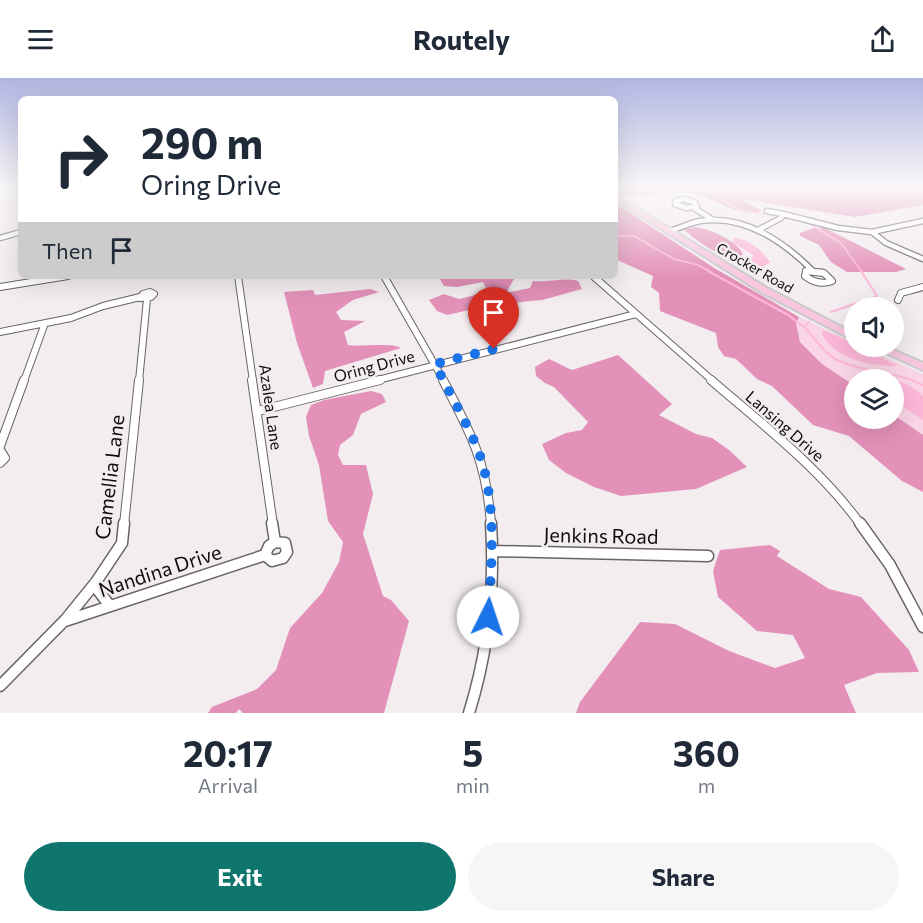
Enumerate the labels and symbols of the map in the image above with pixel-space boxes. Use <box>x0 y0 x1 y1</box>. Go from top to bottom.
street label: Crocker Road <box>714 239 797 296</box>
pin <box>468 287 519 349</box>
street label: Oring Drive <box>331 346 416 385</box>
street label: Azalea Lane <box>256 363 287 451</box>
street label: Lansing Drive <box>742 386 828 465</box>
street label: Camellia Lane <box>89 413 129 541</box>
street label: Jenkins Road <box>543 522 659 548</box>
street label: Nandina Drive <box>95 539 224 601</box>
position arrow <box>456 585 520 649</box>

